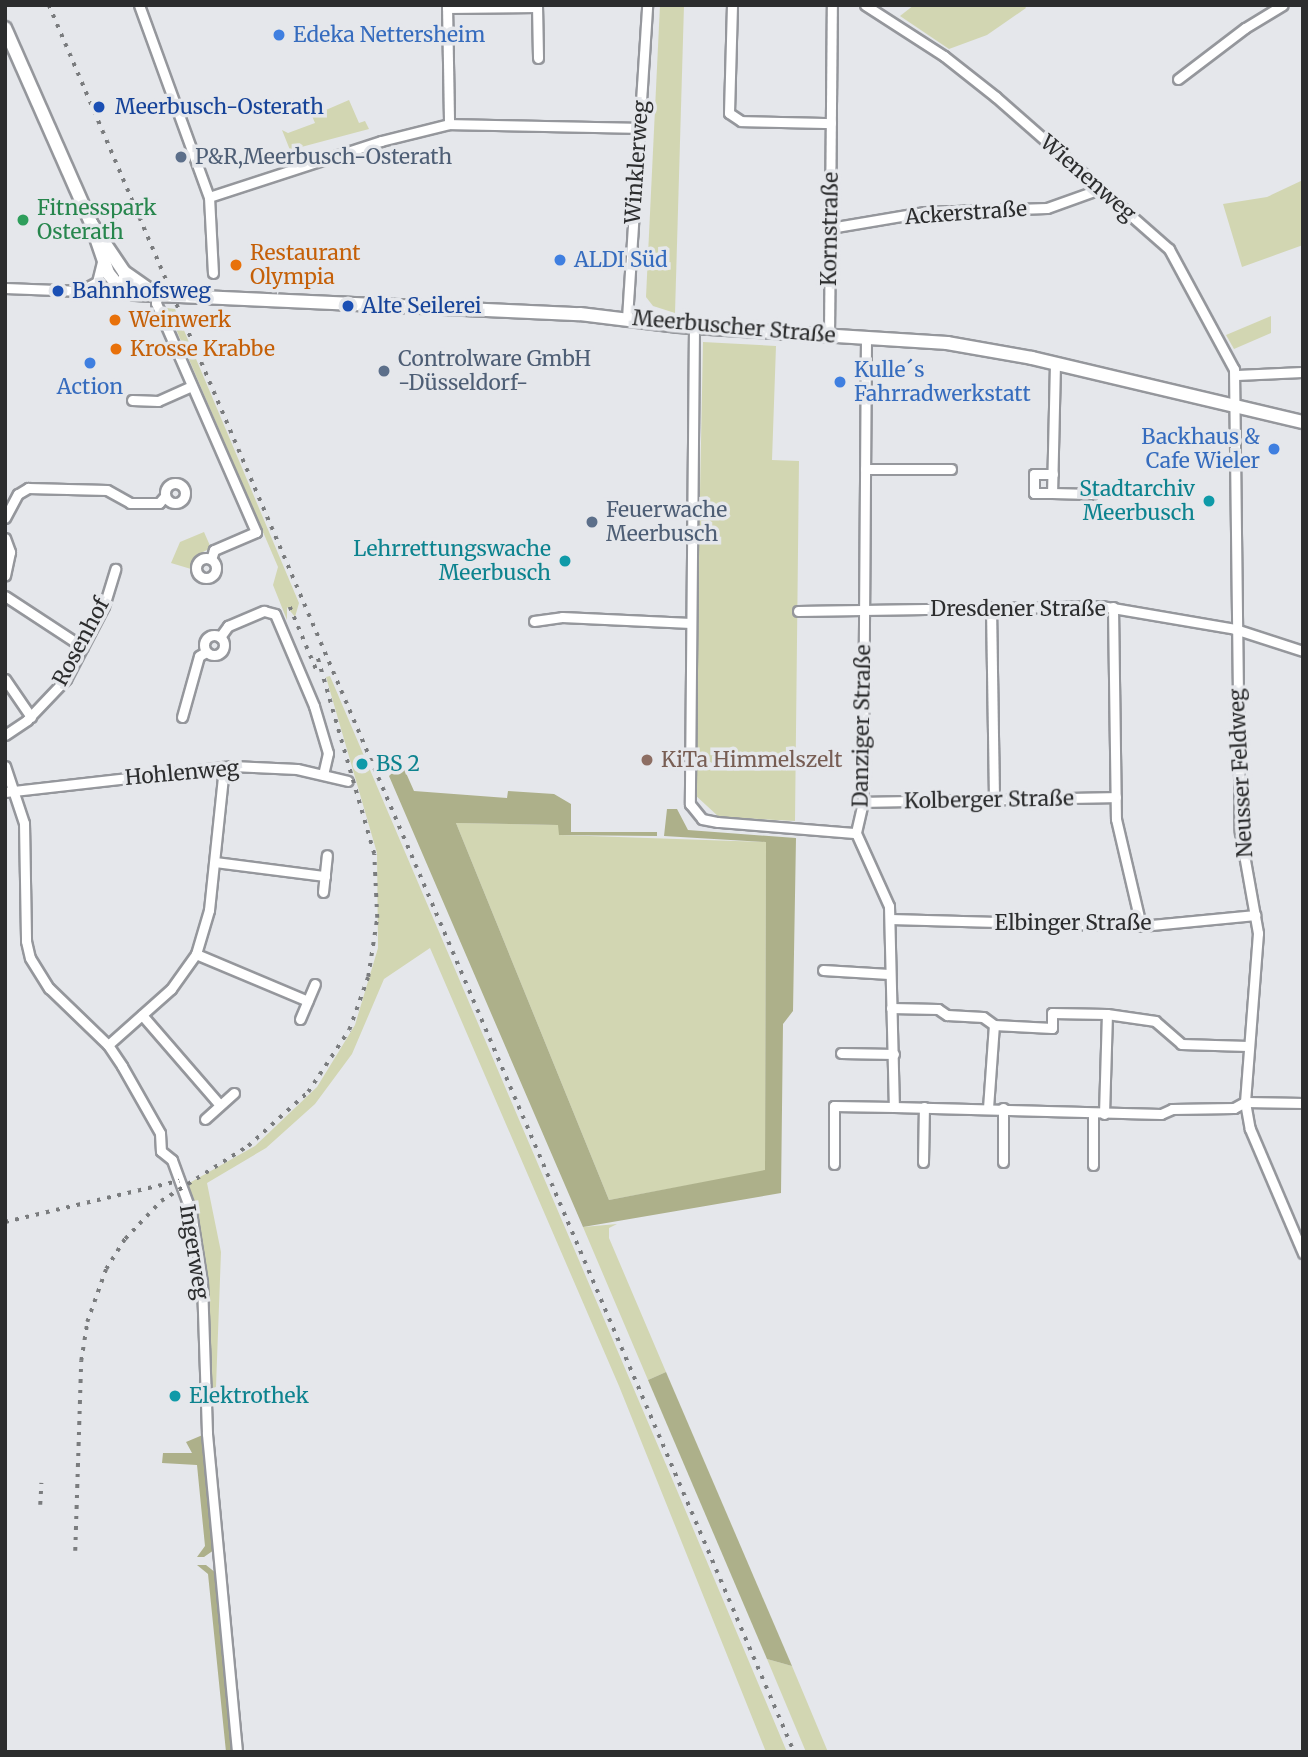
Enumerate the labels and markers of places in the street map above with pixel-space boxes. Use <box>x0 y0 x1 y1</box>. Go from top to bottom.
place label: Edeka Nettersheim <box>293 22 485 48</box>
marker: Edeka Nettersheim <box>271 27 287 43</box>
place label: Meerbusch-Osterath <box>115 94 324 120</box>
marker: Meerbusch-Osterath <box>89 97 109 117</box>
place label: P&R,Meerbusch-Osterath <box>195 144 452 170</box>
marker: P&R,Meerbusch-Osterath <box>173 149 189 165</box>
place label: Fitnesspark Osterath <box>37 195 157 245</box>
marker: Fitnesspark Osterath <box>15 212 31 228</box>
place label: Restaurant Olympia <box>250 240 360 290</box>
place label: ALDI Süd <box>574 247 668 273</box>
marker: ALDI Süd <box>552 252 568 268</box>
marker: Restaurant Olympia <box>228 257 244 273</box>
place label: Bahnhofsweg <box>72 278 211 304</box>
marker: Bahnhofsweg <box>50 283 66 299</box>
place label: Alte Seilerei <box>362 293 482 319</box>
marker: Alte Seilerei <box>340 298 356 314</box>
place label: Weinwerk <box>129 307 231 333</box>
marker: Weinwerk <box>107 312 123 328</box>
place label: Krosse Krabbe <box>130 336 275 362</box>
marker: Krosse Krabbe <box>108 341 124 357</box>
place label: Controlware GmbH -Düsseldorf- <box>398 346 591 396</box>
marker: Action <box>82 355 98 371</box>
place label: Kulle´s Fahrradwerkstatt <box>854 357 1031 407</box>
marker: Controlware GmbH -Düsseldorf- <box>376 363 392 379</box>
place label: Action <box>57 374 123 400</box>
marker: Kulle´s Fahrradwerkstatt <box>832 374 848 390</box>
place label: Backhaus & Cafe Wieler <box>1141 424 1260 474</box>
marker: Backhaus & Cafe Wieler <box>1266 441 1282 457</box>
place label: Stadtarchiv Meerbusch <box>1079 476 1195 526</box>
marker: Stadtarchiv Meerbusch <box>1201 493 1217 509</box>
place label: Feuerwache Meerbusch <box>606 497 727 547</box>
marker: Feuerwache Meerbusch <box>584 514 600 530</box>
place label: Lehrrettungswache Meerbusch <box>353 536 551 586</box>
marker: Lehrrettungswache Meerbusch <box>557 553 573 569</box>
place label: KiTa Himmelszelt <box>661 747 842 773</box>
place label: BS 2 <box>376 751 420 777</box>
marker: KiTa Himmelszelt <box>639 752 655 768</box>
marker: BS 2 <box>354 756 370 772</box>
place label: Elektrothek <box>189 1383 309 1409</box>
marker: Elektrothek <box>167 1388 183 1404</box>

